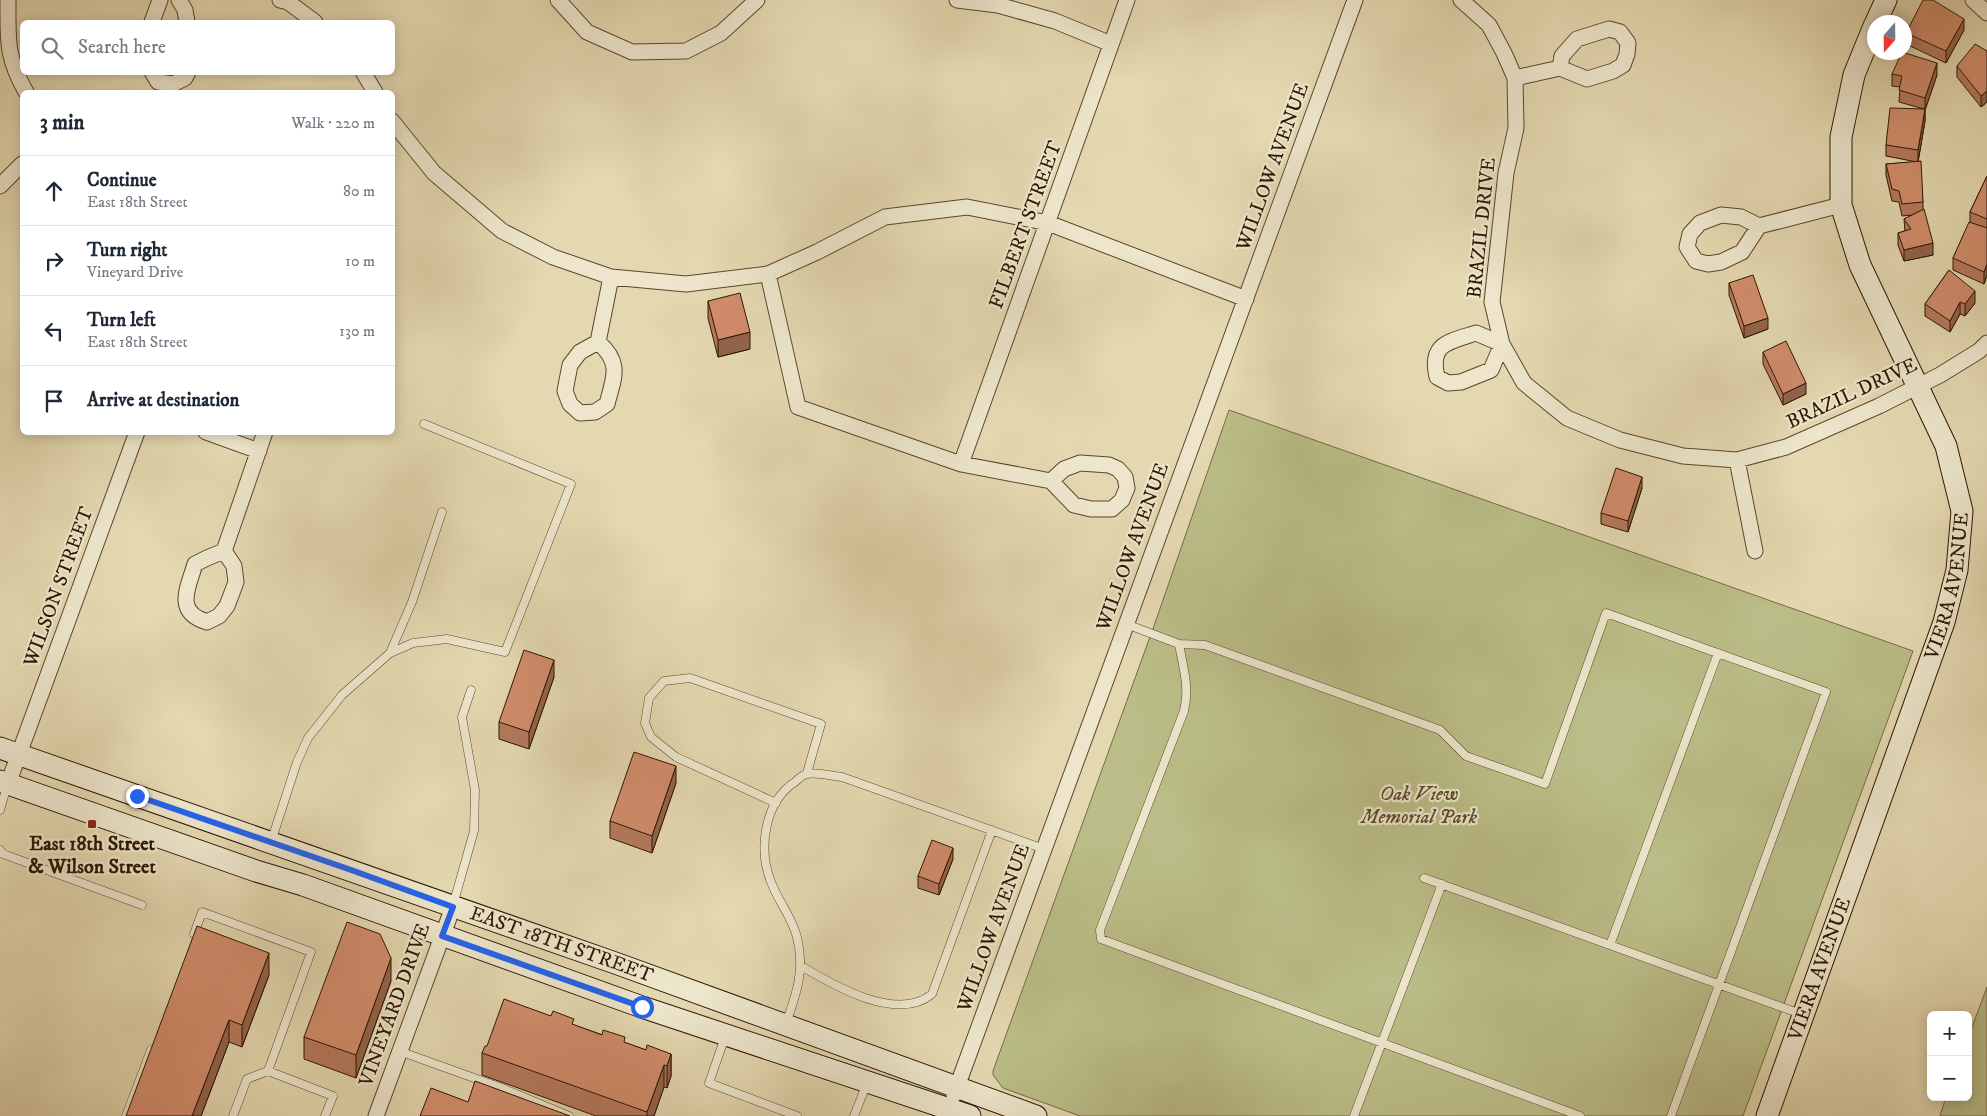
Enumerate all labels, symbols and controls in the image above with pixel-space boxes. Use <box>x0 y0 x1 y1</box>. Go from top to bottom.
north arrow <box>1867 15 1912 60</box>
search box <box>20 20 395 75</box>
icon: search <box>38 34 66 62</box>
text: Search here <box>78 36 166 59</box>
street label: WILLOW AVENUE <box>1231 80 1315 255</box>
text: 3 min <box>40 110 85 136</box>
text: Walk · 220 m <box>291 113 375 133</box>
street label: FILBERT STREET <box>984 138 1068 312</box>
street label: BRAZIL DRIVE <box>1462 156 1502 300</box>
text: Continue <box>87 169 157 192</box>
icon: ahead <box>40 177 68 205</box>
text: 80 m <box>343 181 375 201</box>
text: East 18th Street <box>87 192 188 212</box>
text: Turn right <box>87 239 167 262</box>
icon: right <box>40 247 68 275</box>
text: 10 m <box>345 251 375 271</box>
text: Vineyard Drive <box>87 262 183 282</box>
text: Turn left <box>87 309 156 332</box>
icon: left <box>40 317 68 345</box>
text: 130 m <box>339 321 375 341</box>
text: East 18th Street <box>87 332 188 352</box>
street label: BRAZIL DRIVE <box>1783 353 1921 435</box>
icon: arrive <box>40 387 68 415</box>
text: Arrive at destination <box>87 389 239 412</box>
street label: WILLOW AVENUE <box>1091 460 1175 635</box>
street label: WILSON STREET <box>18 504 100 671</box>
street label: VIERA AVENUE <box>1919 511 1974 664</box>
park label: Oak View Memorial Park <box>1359 782 1478 830</box>
route end <box>126 785 149 808</box>
marker: East 18th Street & Wilson Street <box>86 818 98 830</box>
place label: East 18th Street & Wilson Street <box>28 832 156 880</box>
street label: WILLOW AVENUE <box>952 841 1036 1016</box>
street label: VIERA AVENUE <box>1782 894 1857 1045</box>
street label: EAST 18TH STREET <box>466 901 657 988</box>
street label: VINEYARD DRIVE <box>354 920 436 1091</box>
route start <box>631 996 654 1019</box>
map controls <box>1927 1011 1972 1101</box>
button: + <box>1927 1011 1972 1056</box>
button: − <box>1927 1056 1972 1101</box>

